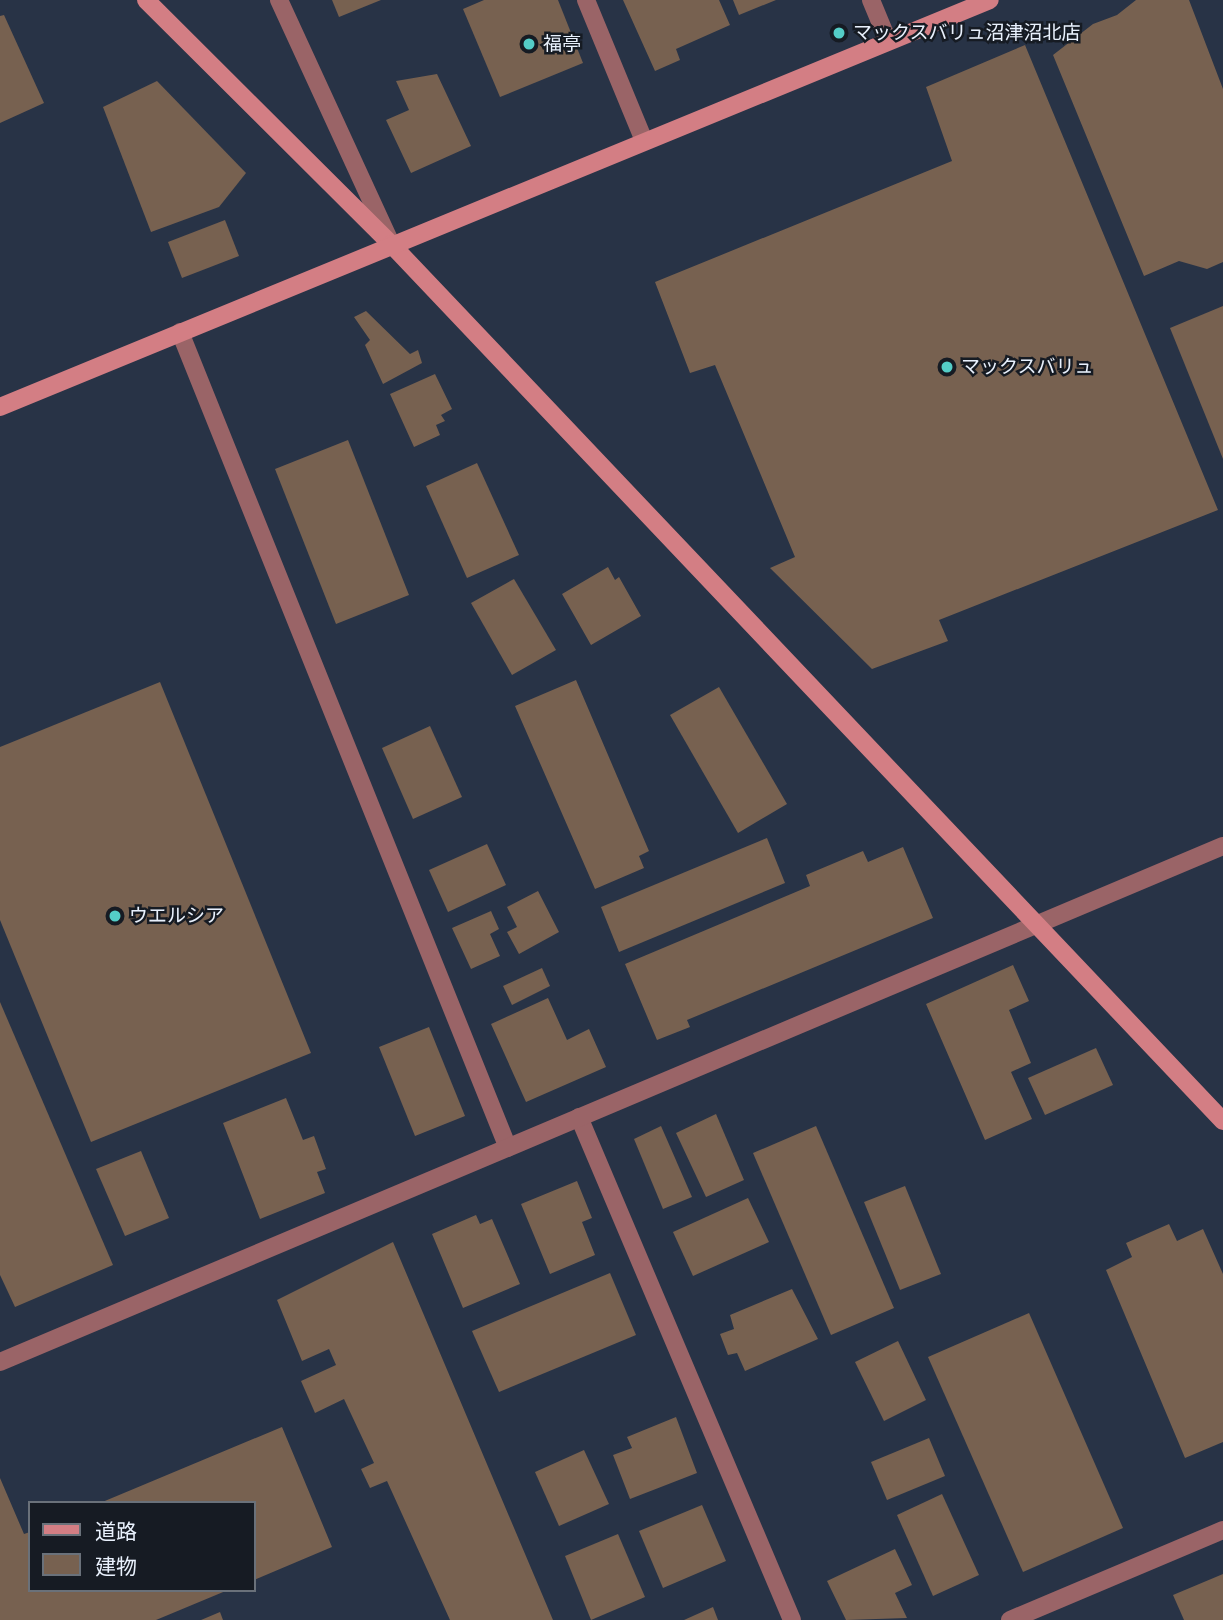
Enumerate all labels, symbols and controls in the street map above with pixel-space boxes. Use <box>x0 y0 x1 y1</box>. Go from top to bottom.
place label: マックスバリュ沼津沼北店 <box>853 22 1081 44</box>
marker: マックスバリュ沼津沼北店 <box>831 25 847 41</box>
place label: 福亭 <box>543 33 581 55</box>
marker: 福亭 <box>521 36 537 52</box>
place label: マックスバリュ <box>961 356 1094 378</box>
marker: マックスバリュ <box>939 359 955 375</box>
place label: ウエルシア <box>129 905 224 927</box>
marker: ウエルシア <box>107 908 123 924</box>
legend <box>28 1501 256 1592</box>
text: 道路 <box>95 1519 137 1544</box>
text: 建物 <box>95 1554 137 1579</box>

